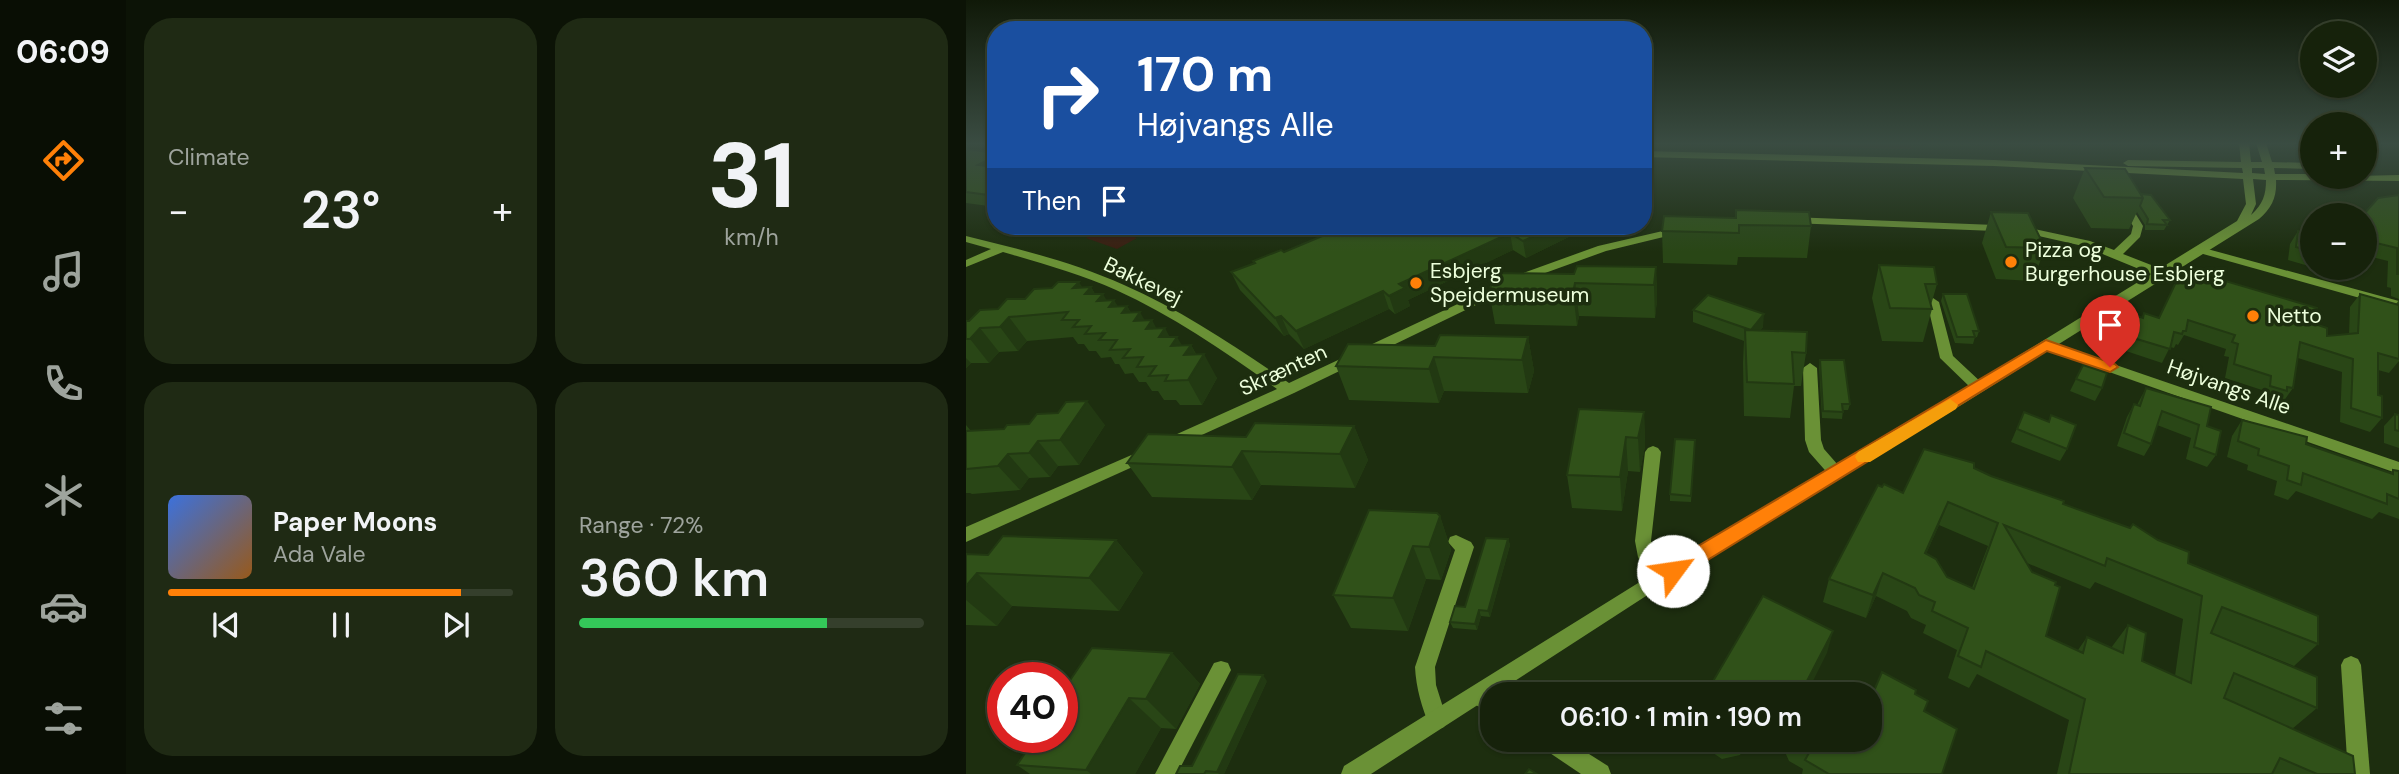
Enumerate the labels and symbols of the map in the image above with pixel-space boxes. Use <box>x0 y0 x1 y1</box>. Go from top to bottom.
place label: Pizza og Burgerhouse Esbjerg <box>2025 236 2225 288</box>
street label: Bakkevej <box>1099 250 1187 312</box>
marker: Pizza og Burgerhouse Esbjerg <box>2003 254 2019 270</box>
place label: Esbjerg Spejdermuseum <box>1430 257 1589 309</box>
marker: Esbjerg Spejdermuseum <box>1408 275 1424 291</box>
pin <box>2080 295 2140 367</box>
place label: Netto <box>2267 302 2322 330</box>
marker: Netto <box>2245 308 2261 324</box>
street label: Skrænten <box>1235 338 1331 402</box>
street label: Højvangs Alle <box>2163 353 2295 421</box>
position arrow <box>1636 534 1710 608</box>
speed limit sign: 40 <box>987 662 1078 753</box>

